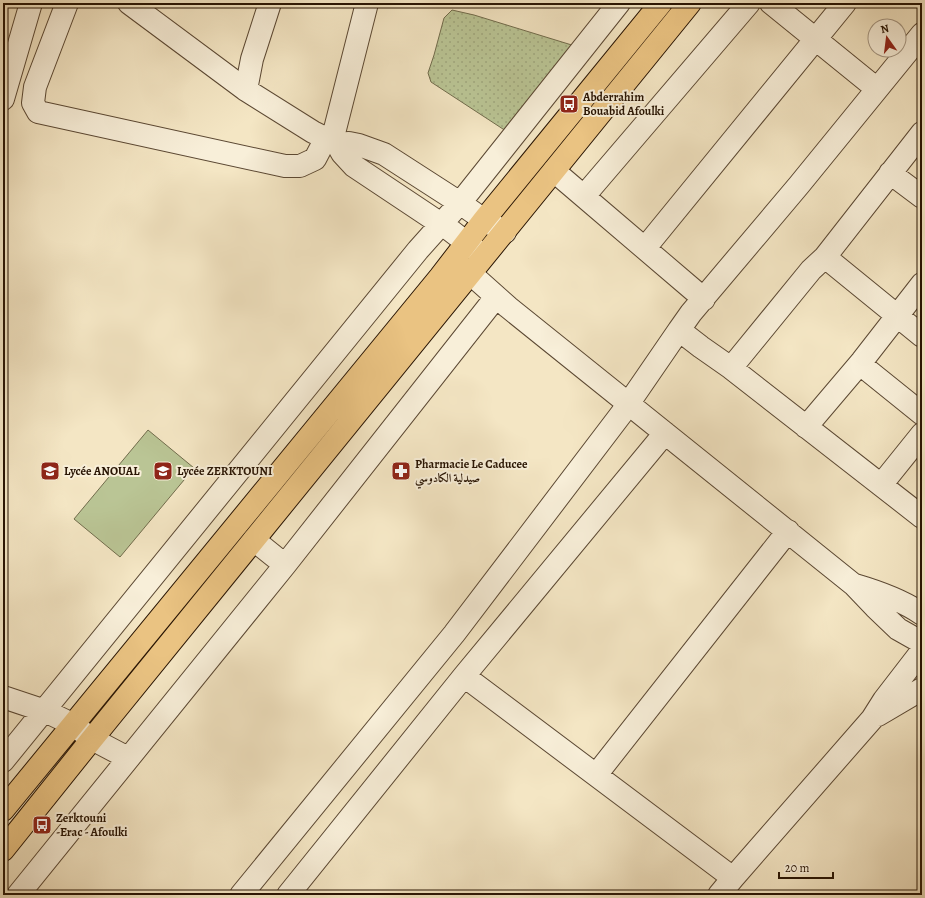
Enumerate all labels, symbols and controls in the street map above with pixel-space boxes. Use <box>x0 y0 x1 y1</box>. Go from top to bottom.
north arrow <box>867 18 907 58</box>
text: N <box>879 21 890 37</box>
place label: Abderrahim Bouabid Afoulki <box>582 89 665 119</box>
bus stop icon: Abderrahim Bouabid Afoulki <box>558 93 580 115</box>
place label: Pharmacie Le Caducee صيدلية الكادوسي <box>415 456 528 489</box>
school or university icon: Lycée ANOUAL <box>39 460 61 482</box>
school or university icon: Lycée ZERKTOUNI <box>152 460 174 482</box>
pharmacy icon: Pharmacie Le Caducee صيدلية الكادوسي <box>390 460 412 482</box>
place label: Lycée ANOUAL <box>64 463 140 479</box>
place label: Lycée ZERKTOUNI <box>177 463 272 479</box>
place label: Zerktouni -Erac - Afoulki <box>56 810 128 840</box>
bus stop icon: Zerktouni -Erac - Afoulki <box>31 814 53 836</box>
scale bar <box>779 854 833 880</box>
text: 20 m <box>785 860 809 876</box>

